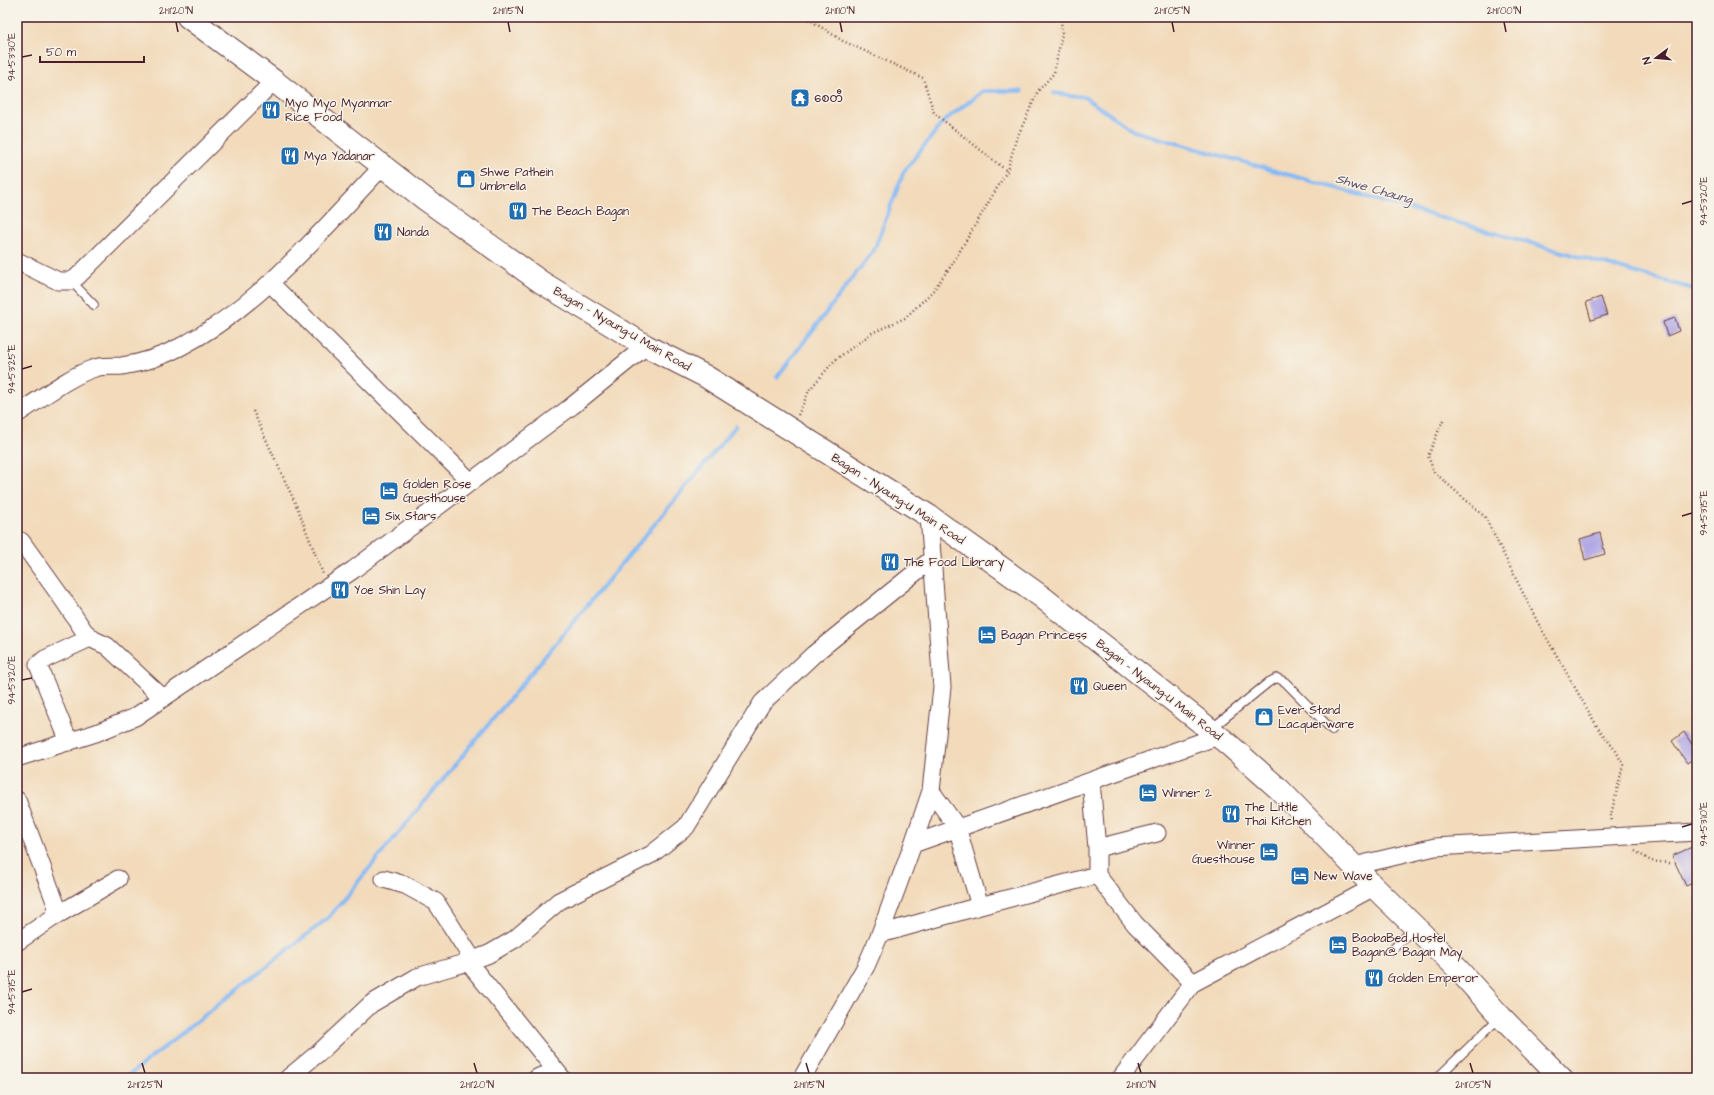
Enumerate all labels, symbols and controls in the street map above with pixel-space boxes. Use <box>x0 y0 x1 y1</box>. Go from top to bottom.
text: 21°11'20"N <box>159 4 193 18</box>
text: 21°11'15"N <box>493 4 523 18</box>
text: 21°11'10"N <box>825 4 855 18</box>
text: 21°11'05"N <box>1154 4 1190 18</box>
text: 21°11'00"N <box>1487 4 1521 18</box>
text: 94°53'30"E <box>5 33 19 81</box>
scale bar <box>40 38 144 64</box>
north arrow <box>1636 38 1676 78</box>
text: 50 m <box>46 44 77 61</box>
text: N <box>1639 55 1655 66</box>
temple icon: စေတီ <box>789 87 811 109</box>
place label: စေတီ <box>814 89 843 107</box>
place label: Myo Myo Myanmar Rice Food <box>285 95 392 126</box>
restaurant icon: Myo Myo Myanmar Rice Food <box>260 99 282 121</box>
restaurant icon: Mya Yadanar <box>279 145 301 167</box>
place label: Mya Yadanar <box>304 148 375 166</box>
place label: Shwe Pathein Umbrella <box>480 164 554 195</box>
shop icon: Shwe Pathein Umbrella <box>455 168 477 190</box>
water label: Shwe Chaung <box>1333 169 1416 210</box>
text: 94°53'20"E <box>1697 177 1711 225</box>
restaurant icon: The Beach Bagan <box>507 200 529 222</box>
place label: The Beach Bagan <box>532 203 629 221</box>
restaurant icon: Nanda <box>372 221 394 243</box>
place label: Nanda <box>397 224 429 241</box>
street label: Bagan - Nyaung-U Main Road <box>550 283 694 376</box>
text: 94°53'25"E <box>5 344 19 394</box>
street label: Bagan - Nyaung-U Main Road <box>827 449 968 550</box>
place label: Golden Rose Guesthouse <box>403 476 472 507</box>
hotel icon: Golden Rose Guesthouse <box>378 480 400 502</box>
text: 94°53'15"E <box>1697 490 1711 536</box>
hotel icon: Six Stars <box>360 505 382 527</box>
place label: Six Stars <box>385 508 436 525</box>
restaurant icon: The Food Library <box>879 551 901 573</box>
place label: The Food Library <box>904 554 1005 572</box>
restaurant icon: Yoe Shin Lay <box>329 579 351 601</box>
place label: Yoe Shin Lay <box>354 582 426 600</box>
hotel icon: Bagan Princess <box>976 624 998 646</box>
place label: Bagan Princess <box>1001 627 1087 645</box>
street label: Bagan - Nyaung-U Main Road <box>1092 635 1226 746</box>
text: 94°53'20"E <box>5 656 19 704</box>
restaurant icon: Queen <box>1068 675 1090 697</box>
place label: Queen <box>1093 678 1127 695</box>
place label: Ever Stand Lacquerware <box>1278 702 1355 733</box>
shop icon: Ever Stand Lacquerware <box>1253 706 1275 728</box>
hotel icon: Winner 2 <box>1137 782 1159 804</box>
place label: Winner 2 <box>1162 785 1212 802</box>
place label: The Little Thai Kitchen <box>1245 799 1311 830</box>
text: 94°53'10"E <box>1697 802 1711 846</box>
restaurant icon: The Little Thai Kitchen <box>1220 803 1242 825</box>
place label: Winner Guesthouse <box>1192 837 1256 868</box>
hotel icon: Winner Guesthouse <box>1258 841 1280 863</box>
hotel icon: New Wave <box>1289 865 1311 887</box>
place label: New Wave <box>1314 868 1373 885</box>
place label: BaobaBed Hostel Bagan@ Bagan May <box>1352 930 1463 962</box>
hotel icon: BaobaBed Hostel Bagan@ Bagan May <box>1327 934 1349 956</box>
restaurant icon: Golden Emperor <box>1363 967 1385 989</box>
text: 94°53'15"E <box>5 969 19 1015</box>
place label: Golden Emperor <box>1388 970 1478 987</box>
text: 21°11'25"N <box>128 1078 162 1092</box>
text: 21°11'20"N <box>460 1078 494 1092</box>
text: 21°11'15"N <box>794 1078 824 1092</box>
text: 21°11'10"N <box>1126 1078 1156 1092</box>
text: 21°11'05"N <box>1455 1078 1491 1092</box>

